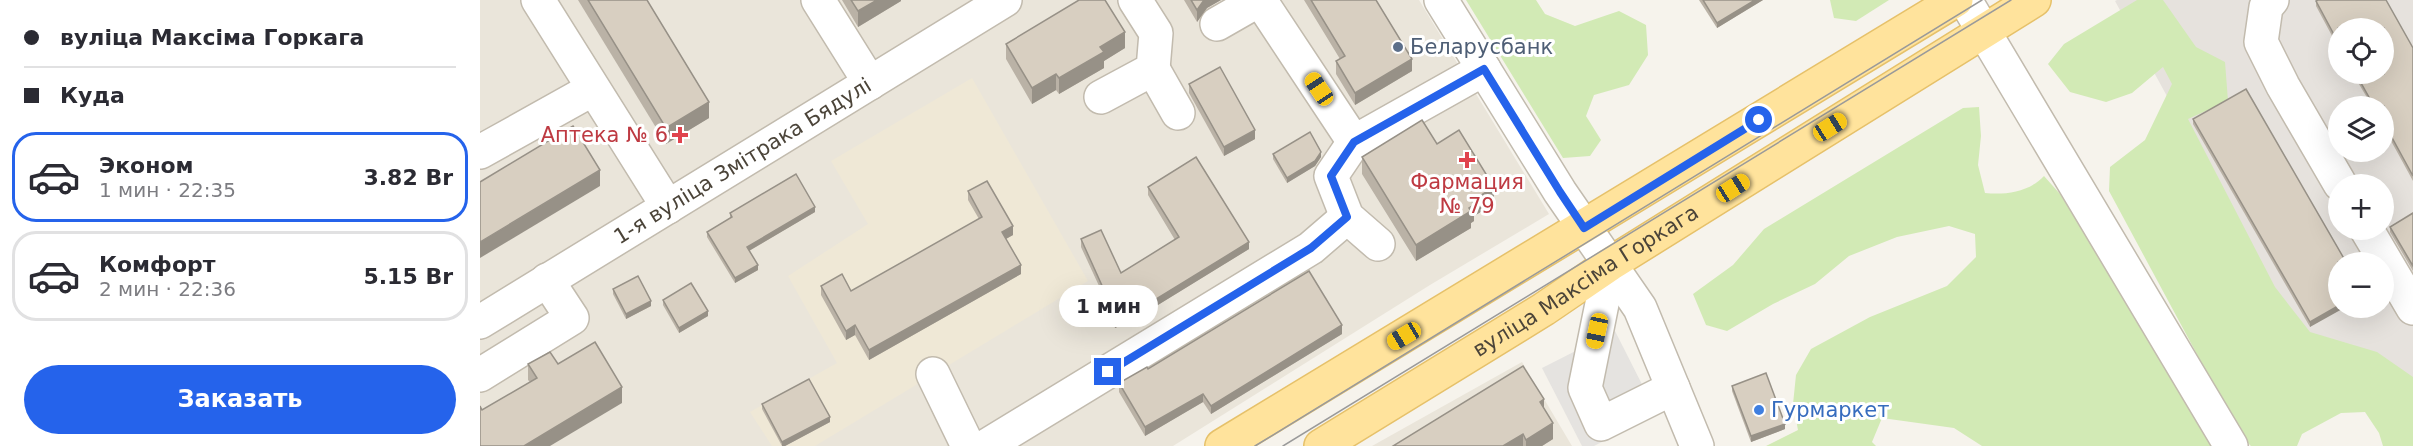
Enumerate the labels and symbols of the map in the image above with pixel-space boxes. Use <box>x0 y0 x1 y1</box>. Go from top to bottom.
place label: Беларусбанк <box>1410 35 1553 59</box>
marker: Беларусбанк <box>1391 40 1405 54</box>
car <box>1301 69 1337 109</box>
street label: 1-я вуліца Змітрака Бядулі <box>610 73 876 249</box>
route start <box>1745 106 1772 133</box>
car <box>1810 110 1850 144</box>
place label: Аптека № 6 <box>541 123 668 147</box>
marker: Аптека № 6 <box>673 128 687 142</box>
marker: Фармация № 79 <box>1460 153 1474 167</box>
place label: Фармация № 79 <box>1410 170 1524 218</box>
car <box>1713 171 1753 205</box>
street label: вуліца Максіма Горкага <box>1469 200 1703 362</box>
callout: 1 мин <box>1058 285 1158 327</box>
car <box>1584 312 1610 350</box>
car <box>1384 319 1424 353</box>
route end <box>1094 358 1121 385</box>
place label: Гурмаркет <box>1771 398 1889 422</box>
marker: Гурмаркет <box>1752 403 1766 417</box>

